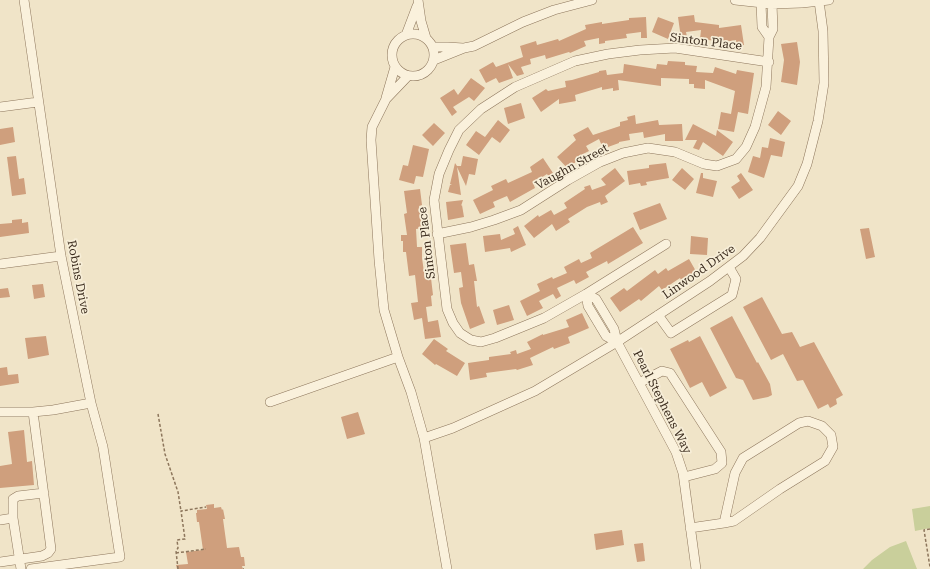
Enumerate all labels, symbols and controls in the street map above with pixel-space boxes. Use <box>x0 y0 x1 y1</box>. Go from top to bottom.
street label: Sinton Place <box>669 30 743 54</box>
street label: Vaughn Street <box>533 141 611 193</box>
street label: Sinton Place <box>415 206 439 280</box>
street label: Robins Drive <box>64 239 92 315</box>
street label: Linwood Drive <box>660 242 738 302</box>
street label: Pearl Stephens Way <box>630 348 694 456</box>

